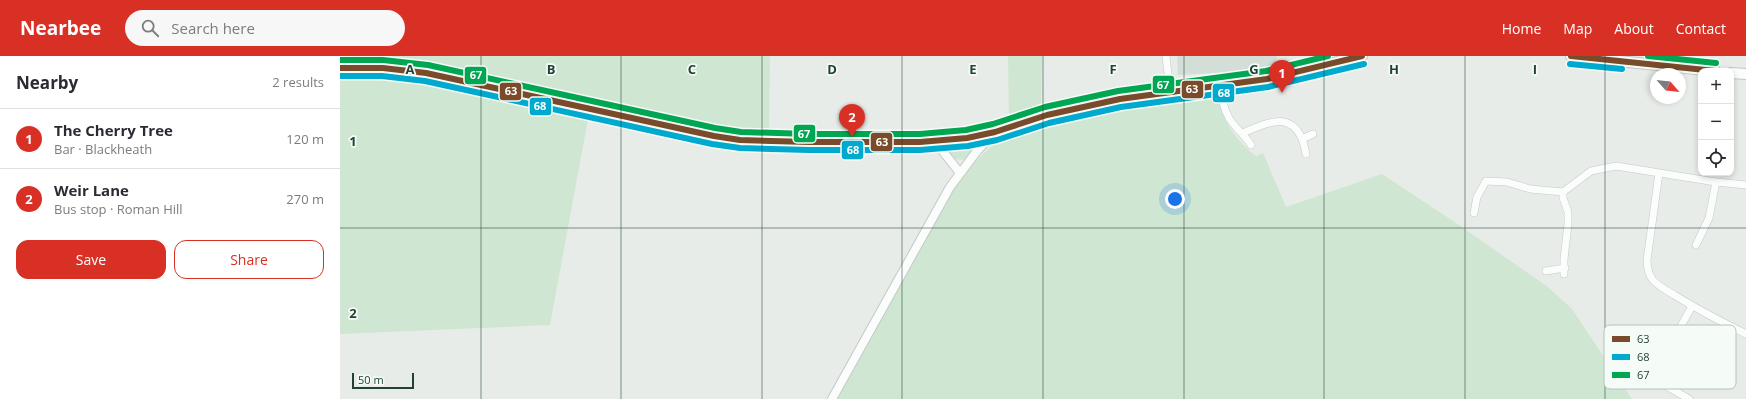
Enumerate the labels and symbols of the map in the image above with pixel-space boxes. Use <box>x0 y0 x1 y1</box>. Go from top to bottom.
text: A <box>406 60 415 78</box>
text: B <box>547 60 556 78</box>
text: C <box>688 60 696 78</box>
text: D <box>827 60 837 78</box>
text: E <box>969 60 977 78</box>
text: F <box>1109 60 1117 78</box>
text: G <box>1249 60 1259 78</box>
pin: 1 <box>1269 60 1295 93</box>
text: H <box>1389 60 1399 78</box>
text: I <box>1533 60 1537 78</box>
line badge: 67 <box>464 66 487 85</box>
text: 67 <box>470 67 482 82</box>
north arrow <box>1650 68 1686 104</box>
line badge: 67 <box>1152 75 1175 94</box>
text: 67 <box>1157 77 1169 92</box>
line badge: 63 <box>1181 80 1204 99</box>
text: 63 <box>1186 81 1198 96</box>
line badge: 63 <box>499 82 522 101</box>
text: 63 <box>505 83 517 98</box>
line badge: 68 <box>1212 83 1235 103</box>
text: 68 <box>1218 85 1230 100</box>
line badge: 68 <box>529 97 552 116</box>
text: 68 <box>534 98 546 113</box>
pin: 2 <box>839 104 865 137</box>
line badge: 67 <box>793 124 816 143</box>
text: 67 <box>798 126 810 141</box>
text: 1 <box>349 132 357 150</box>
line badge: 63 <box>870 132 893 152</box>
text: 63 <box>876 134 888 149</box>
line badge: 68 <box>841 140 864 160</box>
text: 68 <box>847 142 859 157</box>
your location <box>1165 189 1185 209</box>
text: 2 <box>349 304 357 322</box>
legend <box>1604 325 1736 389</box>
text: 63 <box>1637 331 1650 346</box>
text: 68 <box>1637 349 1650 364</box>
text: 67 <box>1637 367 1650 382</box>
scale bar <box>352 371 414 390</box>

